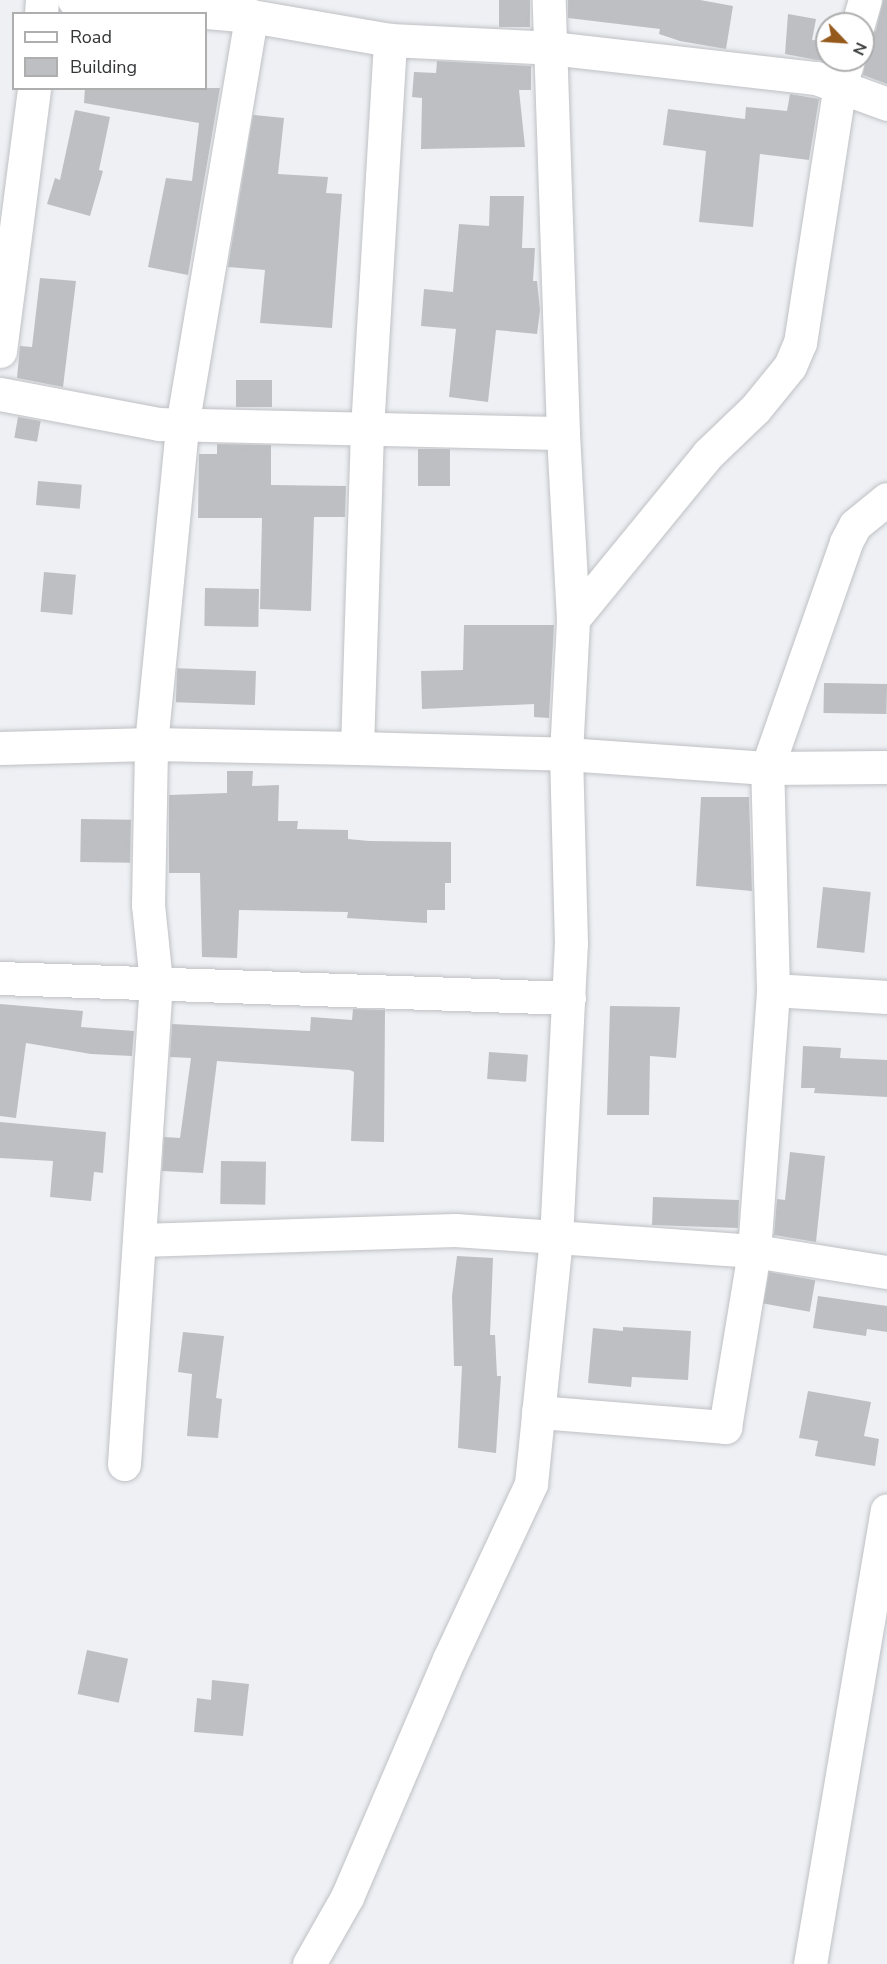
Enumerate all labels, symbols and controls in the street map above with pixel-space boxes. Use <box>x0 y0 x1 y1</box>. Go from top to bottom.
legend <box>12 12 207 90</box>
north arrow <box>815 12 875 72</box>
text: Road <box>70 25 112 49</box>
text: N <box>847 39 872 59</box>
text: Building <box>70 55 137 79</box>

